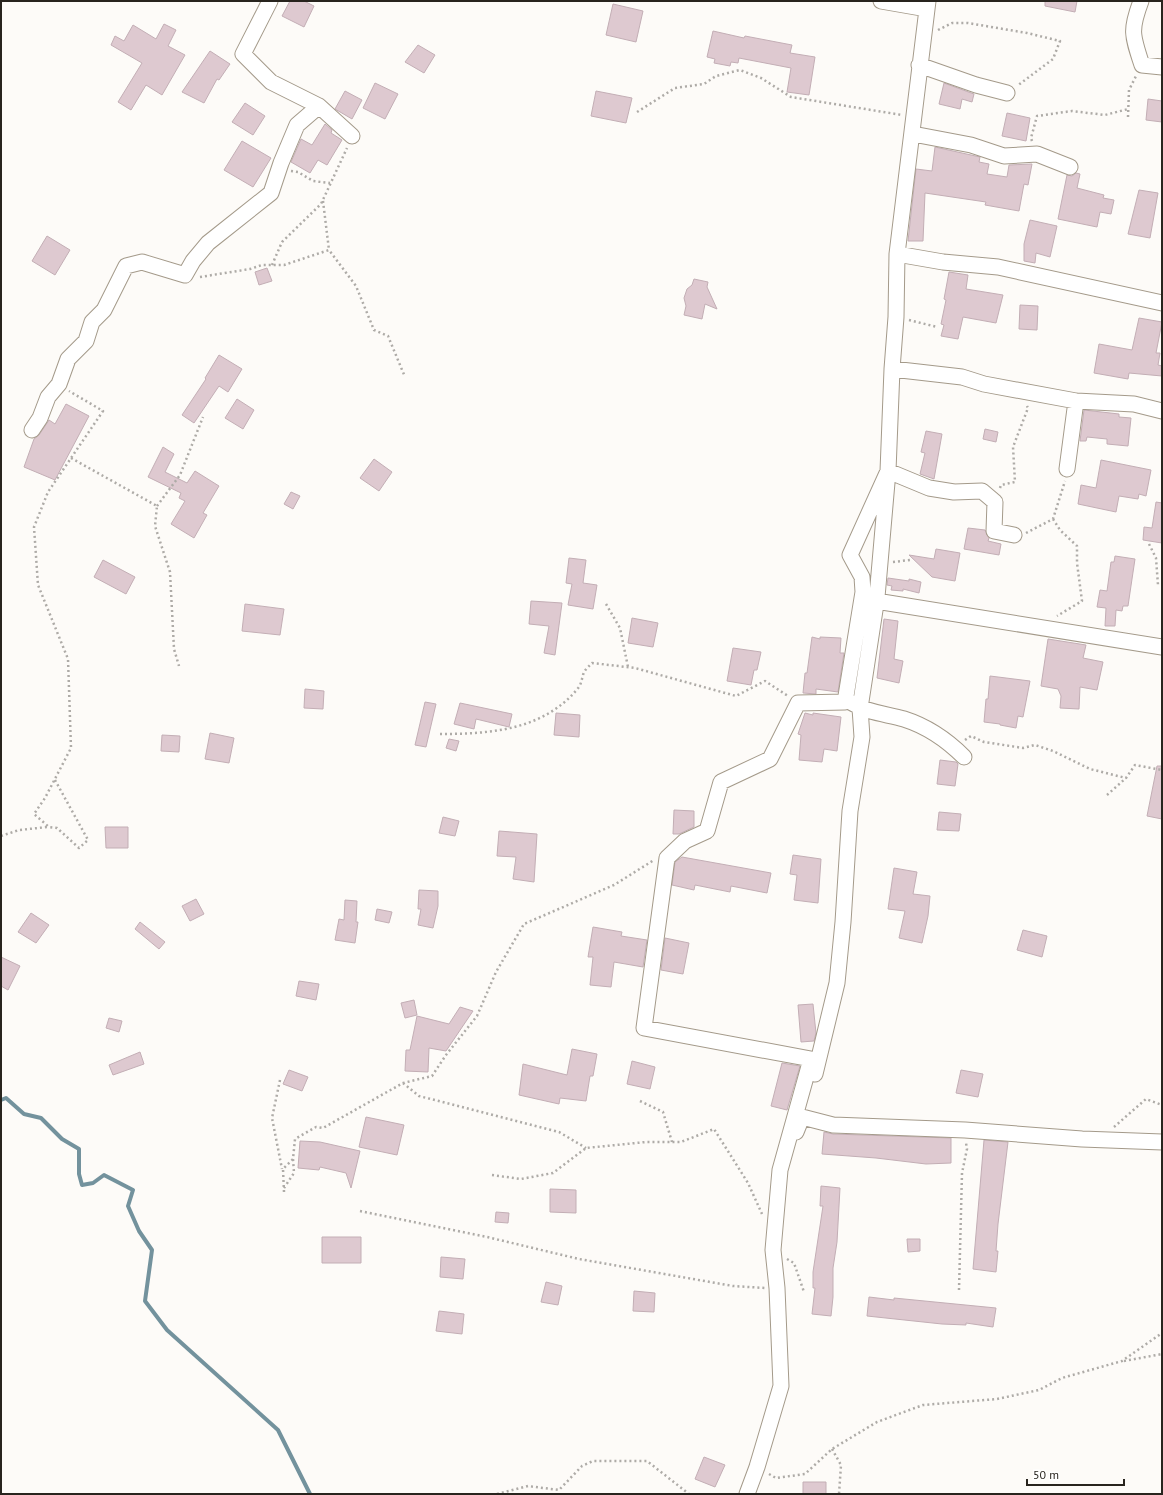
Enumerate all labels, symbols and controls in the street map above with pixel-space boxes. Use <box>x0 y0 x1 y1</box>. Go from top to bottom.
scale bar <box>1027 1461 1124 1487</box>
text: 50 m <box>1033 1467 1059 1482</box>

